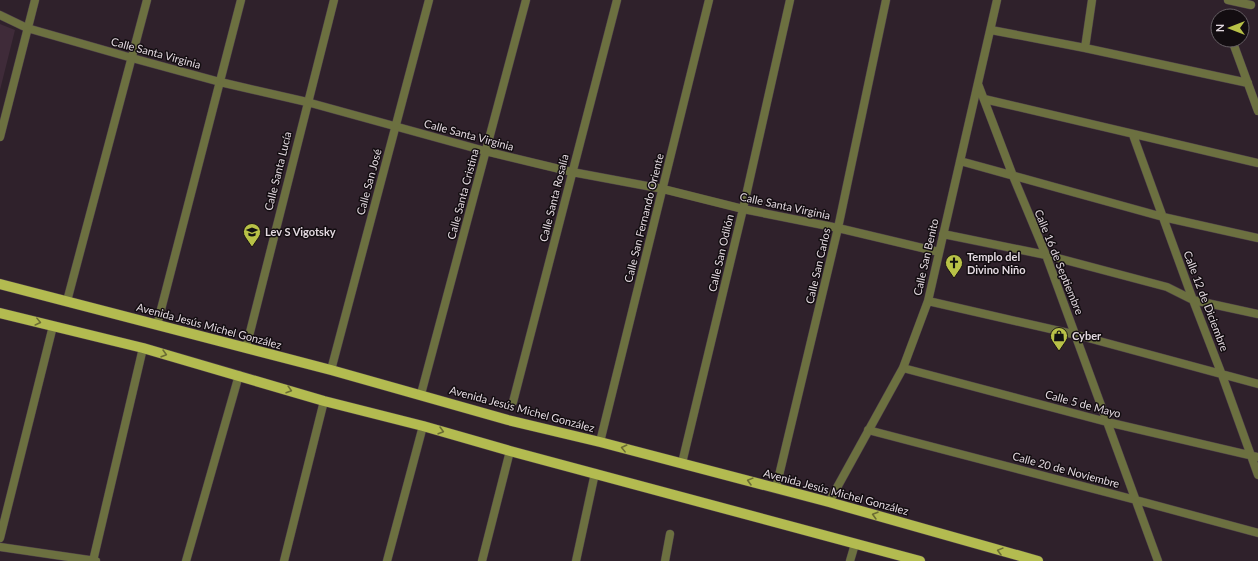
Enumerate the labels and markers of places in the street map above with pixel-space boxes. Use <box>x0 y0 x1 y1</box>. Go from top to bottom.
school or university icon: Lev S Vigotsky <box>242 222 262 247</box>
place label: Lev S Vigotsky <box>265 225 336 238</box>
place label: Templo del Divino Niño <box>967 250 1026 276</box>
church icon: Templo del Divino Niño <box>944 253 964 278</box>
shop icon: Cyber <box>1049 326 1069 351</box>
place label: Cyber <box>1072 329 1102 342</box>

